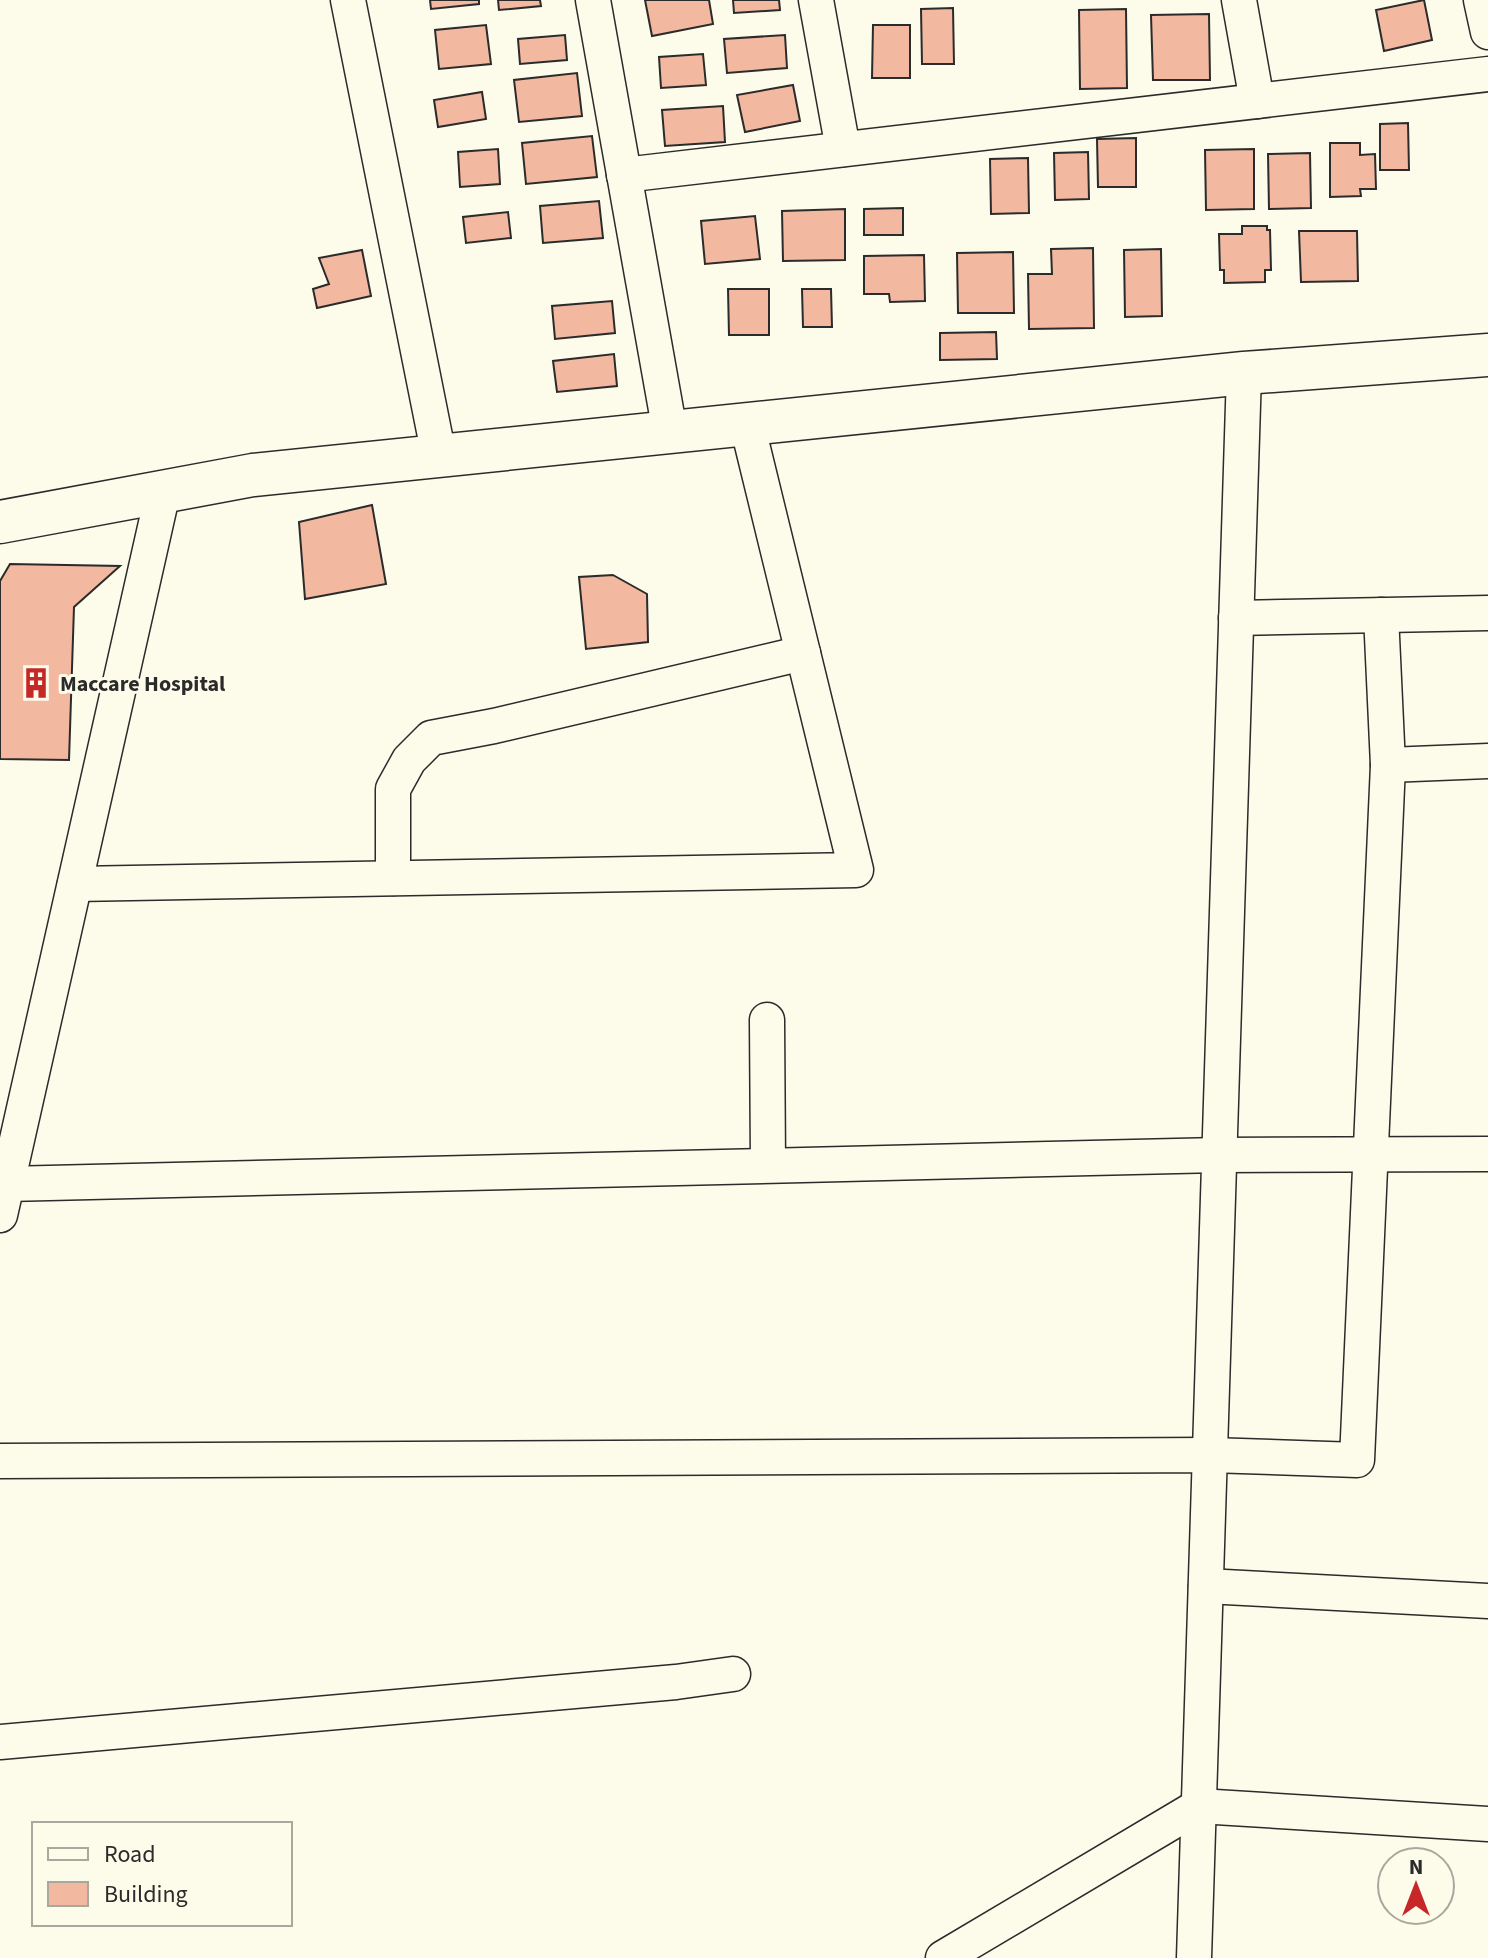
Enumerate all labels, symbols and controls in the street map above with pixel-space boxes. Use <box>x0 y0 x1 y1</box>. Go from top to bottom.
building icon: Maccare Hospital <box>19 666 53 700</box>
place label: Maccare Hospital <box>60 668 226 700</box>
legend <box>32 1822 292 1926</box>
text: Road <box>104 1837 156 1872</box>
north arrow <box>1376 1846 1456 1926</box>
text: N <box>1409 1851 1423 1883</box>
text: Building <box>104 1877 188 1912</box>

